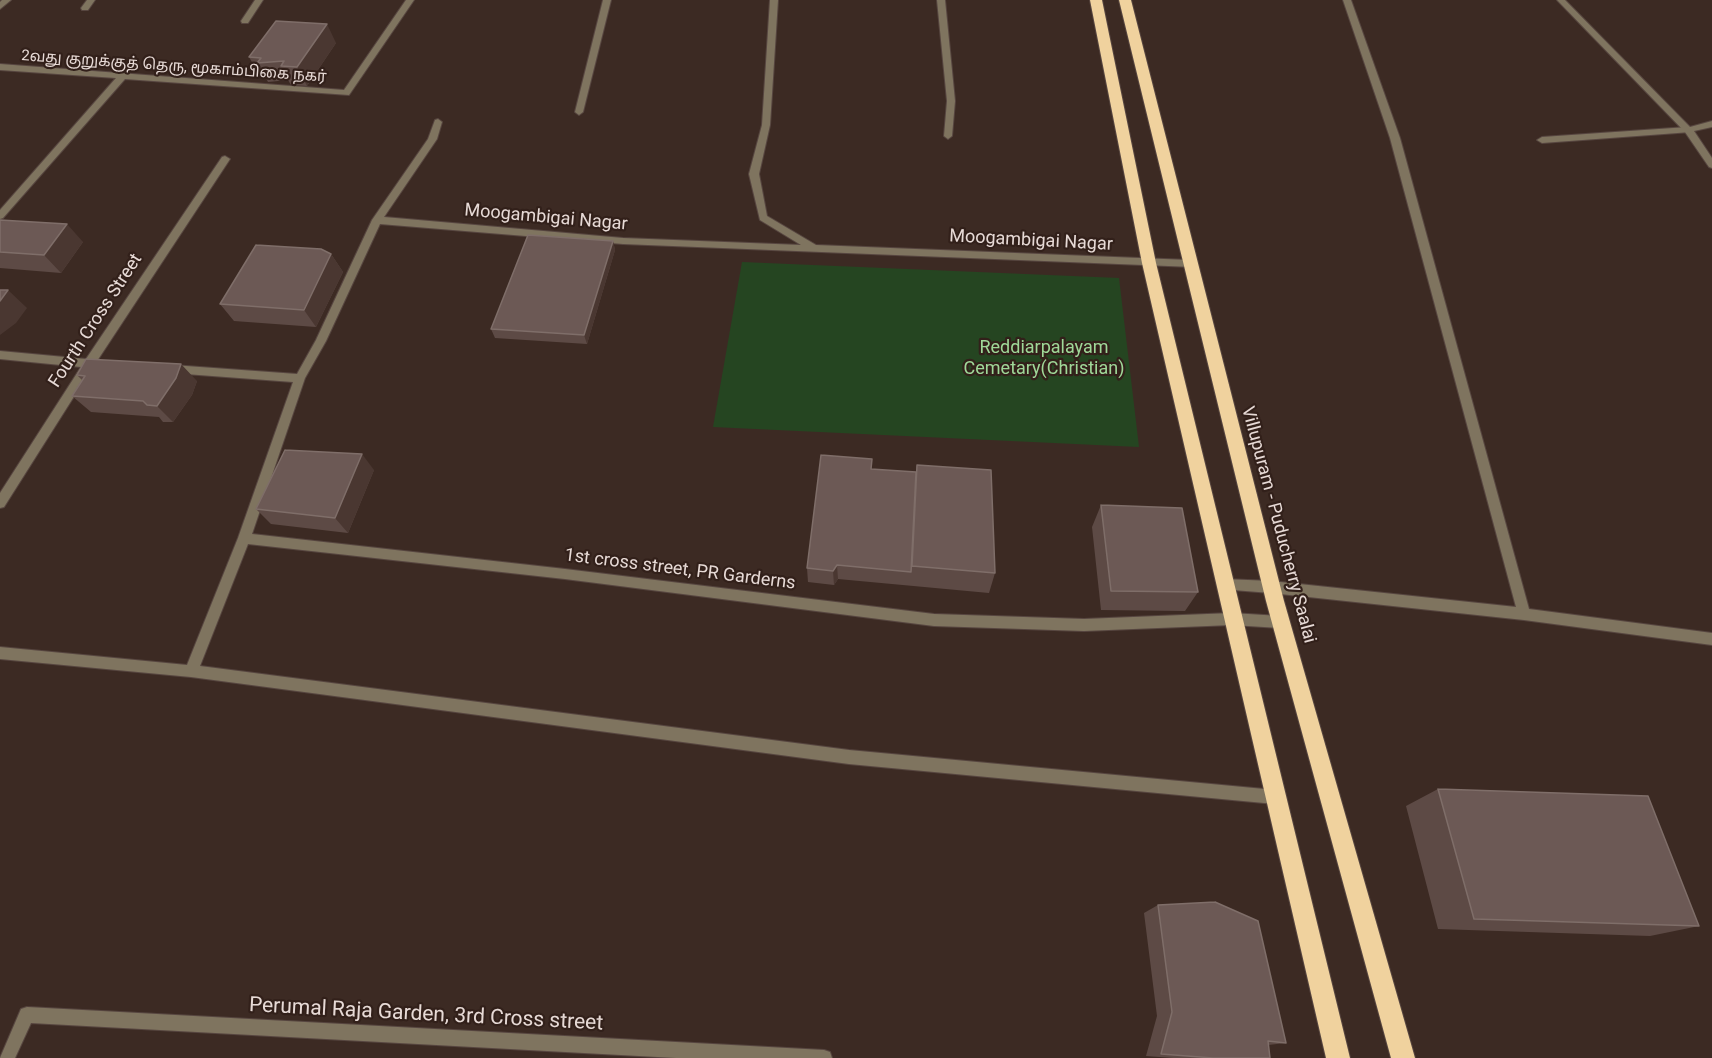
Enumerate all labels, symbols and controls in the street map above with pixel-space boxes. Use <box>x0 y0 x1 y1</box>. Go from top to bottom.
street label: 2வது குறுக்குத் தெரு, மூகாம்பிகை நகர் <box>21 47 327 87</box>
street label: Moogambigai Nagar <box>463 200 629 236</box>
street label: Moogambigai Nagar <box>949 226 1113 256</box>
street label: Fourth Cross Street <box>45 250 147 392</box>
park label: Reddiarpalayam Cemetary(Christian) <box>964 337 1124 380</box>
street label: Villupuram - Puducherry Saalai <box>1236 404 1320 646</box>
street label: 1st cross street, PR Garderns <box>563 545 797 595</box>
street label: Perumal Raja Garden, 3rd Cross street <box>248 993 604 1037</box>

